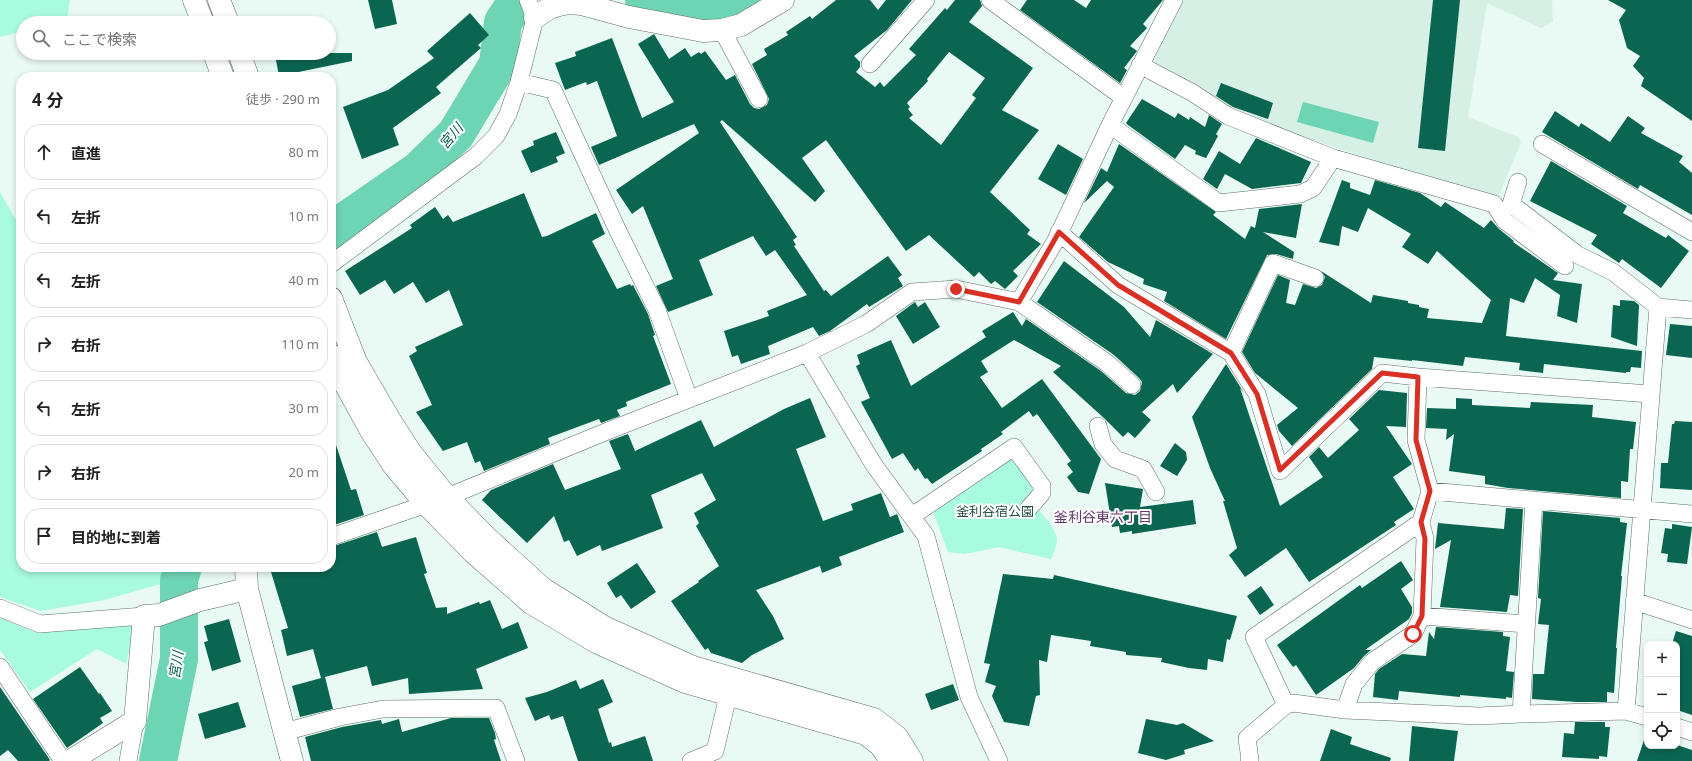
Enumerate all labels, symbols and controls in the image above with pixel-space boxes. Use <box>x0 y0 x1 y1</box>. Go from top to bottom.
search box <box>16 16 336 60</box>
icon: search <box>30 27 52 49</box>
text: ここで検索 <box>62 29 137 49</box>
text: 4 分 <box>32 88 63 111</box>
text: 徒歩 · 290 m <box>246 90 320 108</box>
water label: 宮川 <box>434 117 468 153</box>
icon: ahead <box>33 141 55 163</box>
text: 直進 <box>71 143 101 163</box>
text: 80 m <box>289 143 319 161</box>
icon: left <box>33 205 55 227</box>
text: 左折 <box>71 207 101 227</box>
text: 10 m <box>289 207 319 225</box>
icon: left <box>33 269 55 291</box>
text: 左折 <box>71 271 101 291</box>
text: 40 m <box>289 271 319 289</box>
route end <box>947 280 965 298</box>
icon: right <box>33 333 55 355</box>
text: 右折 <box>71 335 101 355</box>
text: 110 m <box>281 335 319 353</box>
icon: left <box>33 397 55 419</box>
text: 左折 <box>71 399 101 419</box>
text: 30 m <box>289 399 319 417</box>
icon: right <box>33 461 55 483</box>
text: 右折 <box>71 463 101 483</box>
text: 20 m <box>289 463 319 481</box>
park label: 釜利谷宿公園 <box>956 502 1034 520</box>
district label: 釜利谷東六丁目 <box>1054 507 1152 526</box>
icon: arrive <box>33 525 55 547</box>
text: 目的地に到着 <box>71 527 161 547</box>
route start <box>1404 625 1422 643</box>
map controls <box>1644 641 1680 749</box>
button: + <box>1644 641 1680 677</box>
water label: 宮川 <box>164 648 187 680</box>
button: − <box>1644 677 1680 713</box>
button: locate <box>1644 713 1680 749</box>

